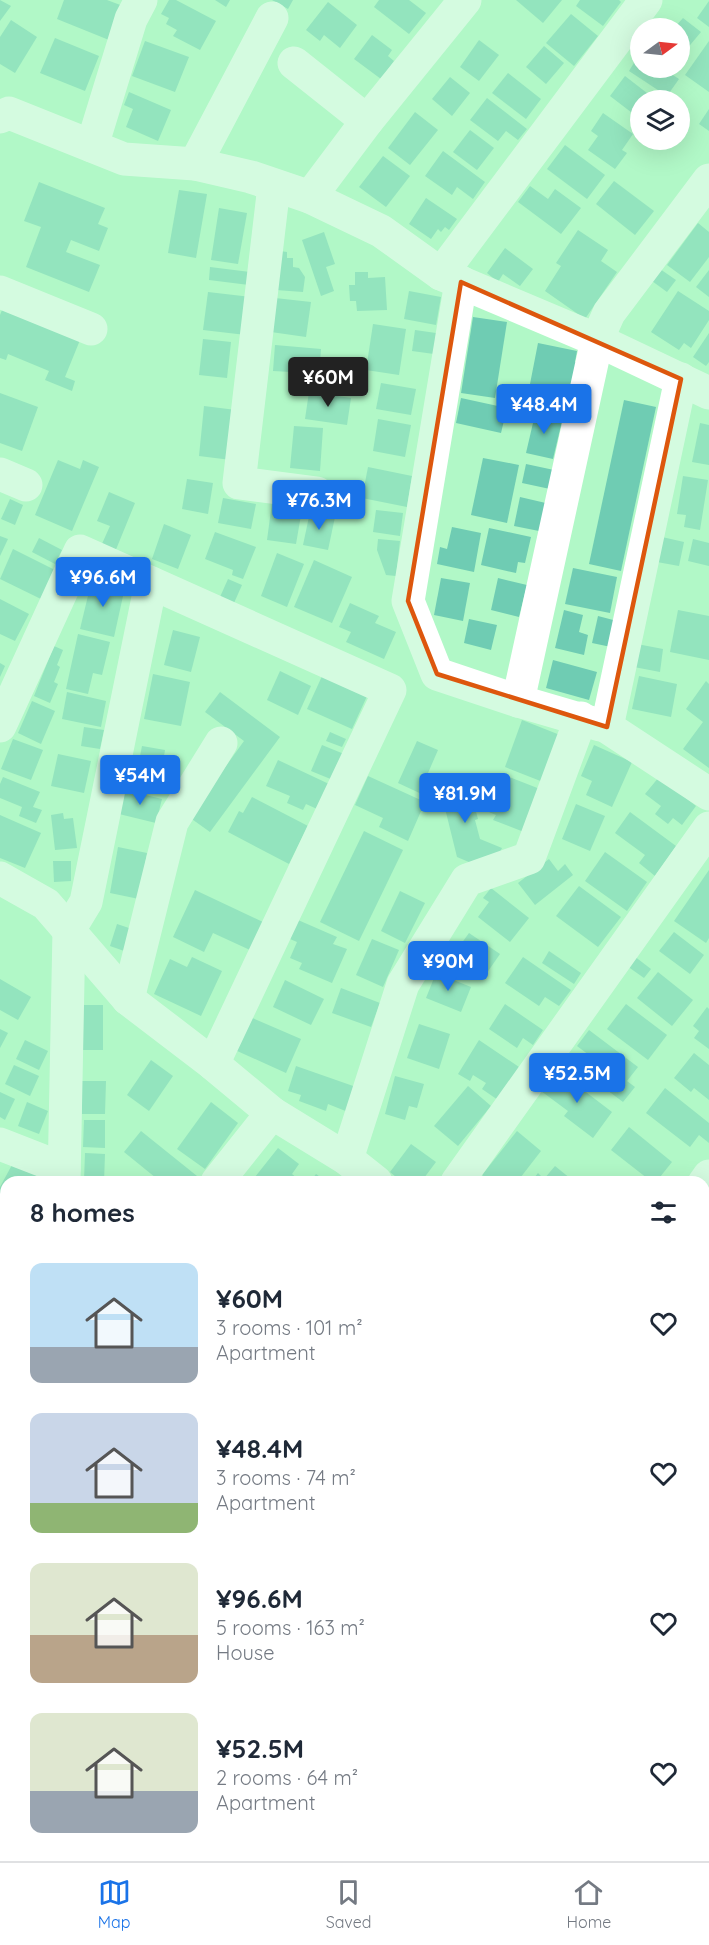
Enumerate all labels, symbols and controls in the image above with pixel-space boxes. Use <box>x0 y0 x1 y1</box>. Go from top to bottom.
north arrow <box>630 18 690 78</box>
map controls <box>630 18 690 150</box>
button: layers <box>630 90 690 150</box>
pin: ¥60M <box>292 357 364 408</box>
text: ¥60M <box>302 364 354 389</box>
pin: ¥48.4M <box>495 384 593 435</box>
text: ¥48.4M <box>510 391 578 416</box>
pin: ¥76.3M <box>270 480 368 531</box>
text: ¥76.3M <box>286 487 352 512</box>
pin: ¥96.6M <box>54 557 152 608</box>
text: ¥96.6M <box>70 564 136 589</box>
pin: ¥54M <box>104 755 176 806</box>
text: ¥54M <box>114 762 166 787</box>
pin: ¥81.9M <box>416 773 514 824</box>
text: ¥81.9M <box>433 780 497 805</box>
pin: ¥90M <box>412 941 484 992</box>
text: ¥90M <box>422 948 474 973</box>
pin: ¥52.5M <box>528 1053 626 1104</box>
text: ¥52.5M <box>543 1060 611 1085</box>
text: 8 homes <box>30 1196 135 1229</box>
icon: filters <box>647 1196 680 1229</box>
text: ¥60M <box>216 1282 283 1315</box>
icon: home <box>78 1287 150 1359</box>
icon: heart <box>647 1307 680 1340</box>
text: 3 rooms · 101 m² <box>216 1315 363 1340</box>
text: Apartment <box>216 1340 316 1365</box>
text: ¥48.4M <box>216 1432 303 1465</box>
icon: home <box>78 1437 150 1509</box>
icon: heart <box>647 1457 680 1490</box>
text: 3 rooms · 74 m² <box>216 1465 356 1490</box>
text: Apartment <box>216 1490 316 1515</box>
text: ¥96.6M <box>216 1582 303 1615</box>
icon: home <box>78 1587 150 1659</box>
icon: heart <box>647 1607 680 1640</box>
text: 5 rooms · 163 m² <box>216 1615 365 1640</box>
text: House <box>216 1640 275 1665</box>
text: ¥52.5M <box>216 1732 304 1765</box>
icon: home <box>78 1737 150 1809</box>
icon: heart <box>647 1757 680 1790</box>
text: 2 rooms · 64 m² <box>216 1765 358 1790</box>
text: Apartment <box>216 1790 316 1815</box>
tab: Map <box>98 1876 131 1932</box>
tab: Saved <box>326 1876 371 1932</box>
tab: Home <box>567 1876 611 1932</box>

